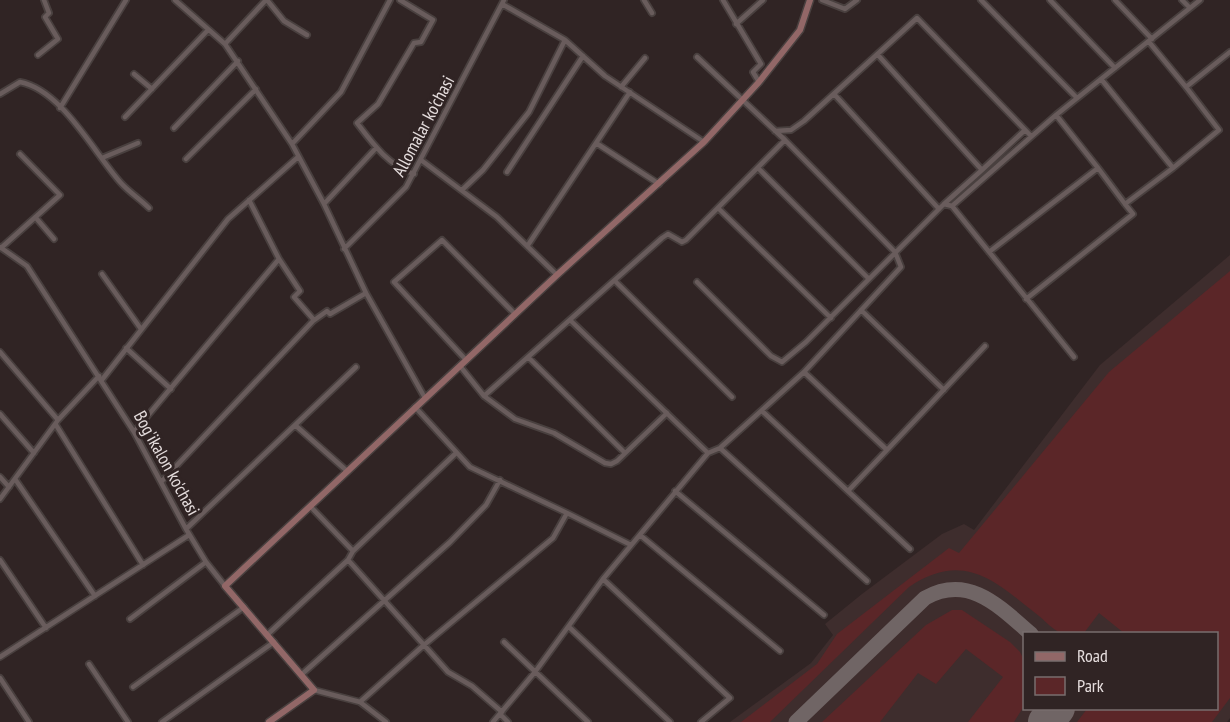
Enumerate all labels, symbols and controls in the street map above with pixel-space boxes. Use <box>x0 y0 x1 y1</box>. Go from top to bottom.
street label: Allomalar ko'chasi <box>387 72 459 180</box>
street label: Bog'ikalon ko'chasi <box>129 407 205 519</box>
legend <box>1023 632 1218 710</box>
text: Road <box>1077 644 1108 667</box>
text: Park <box>1077 674 1104 697</box>

